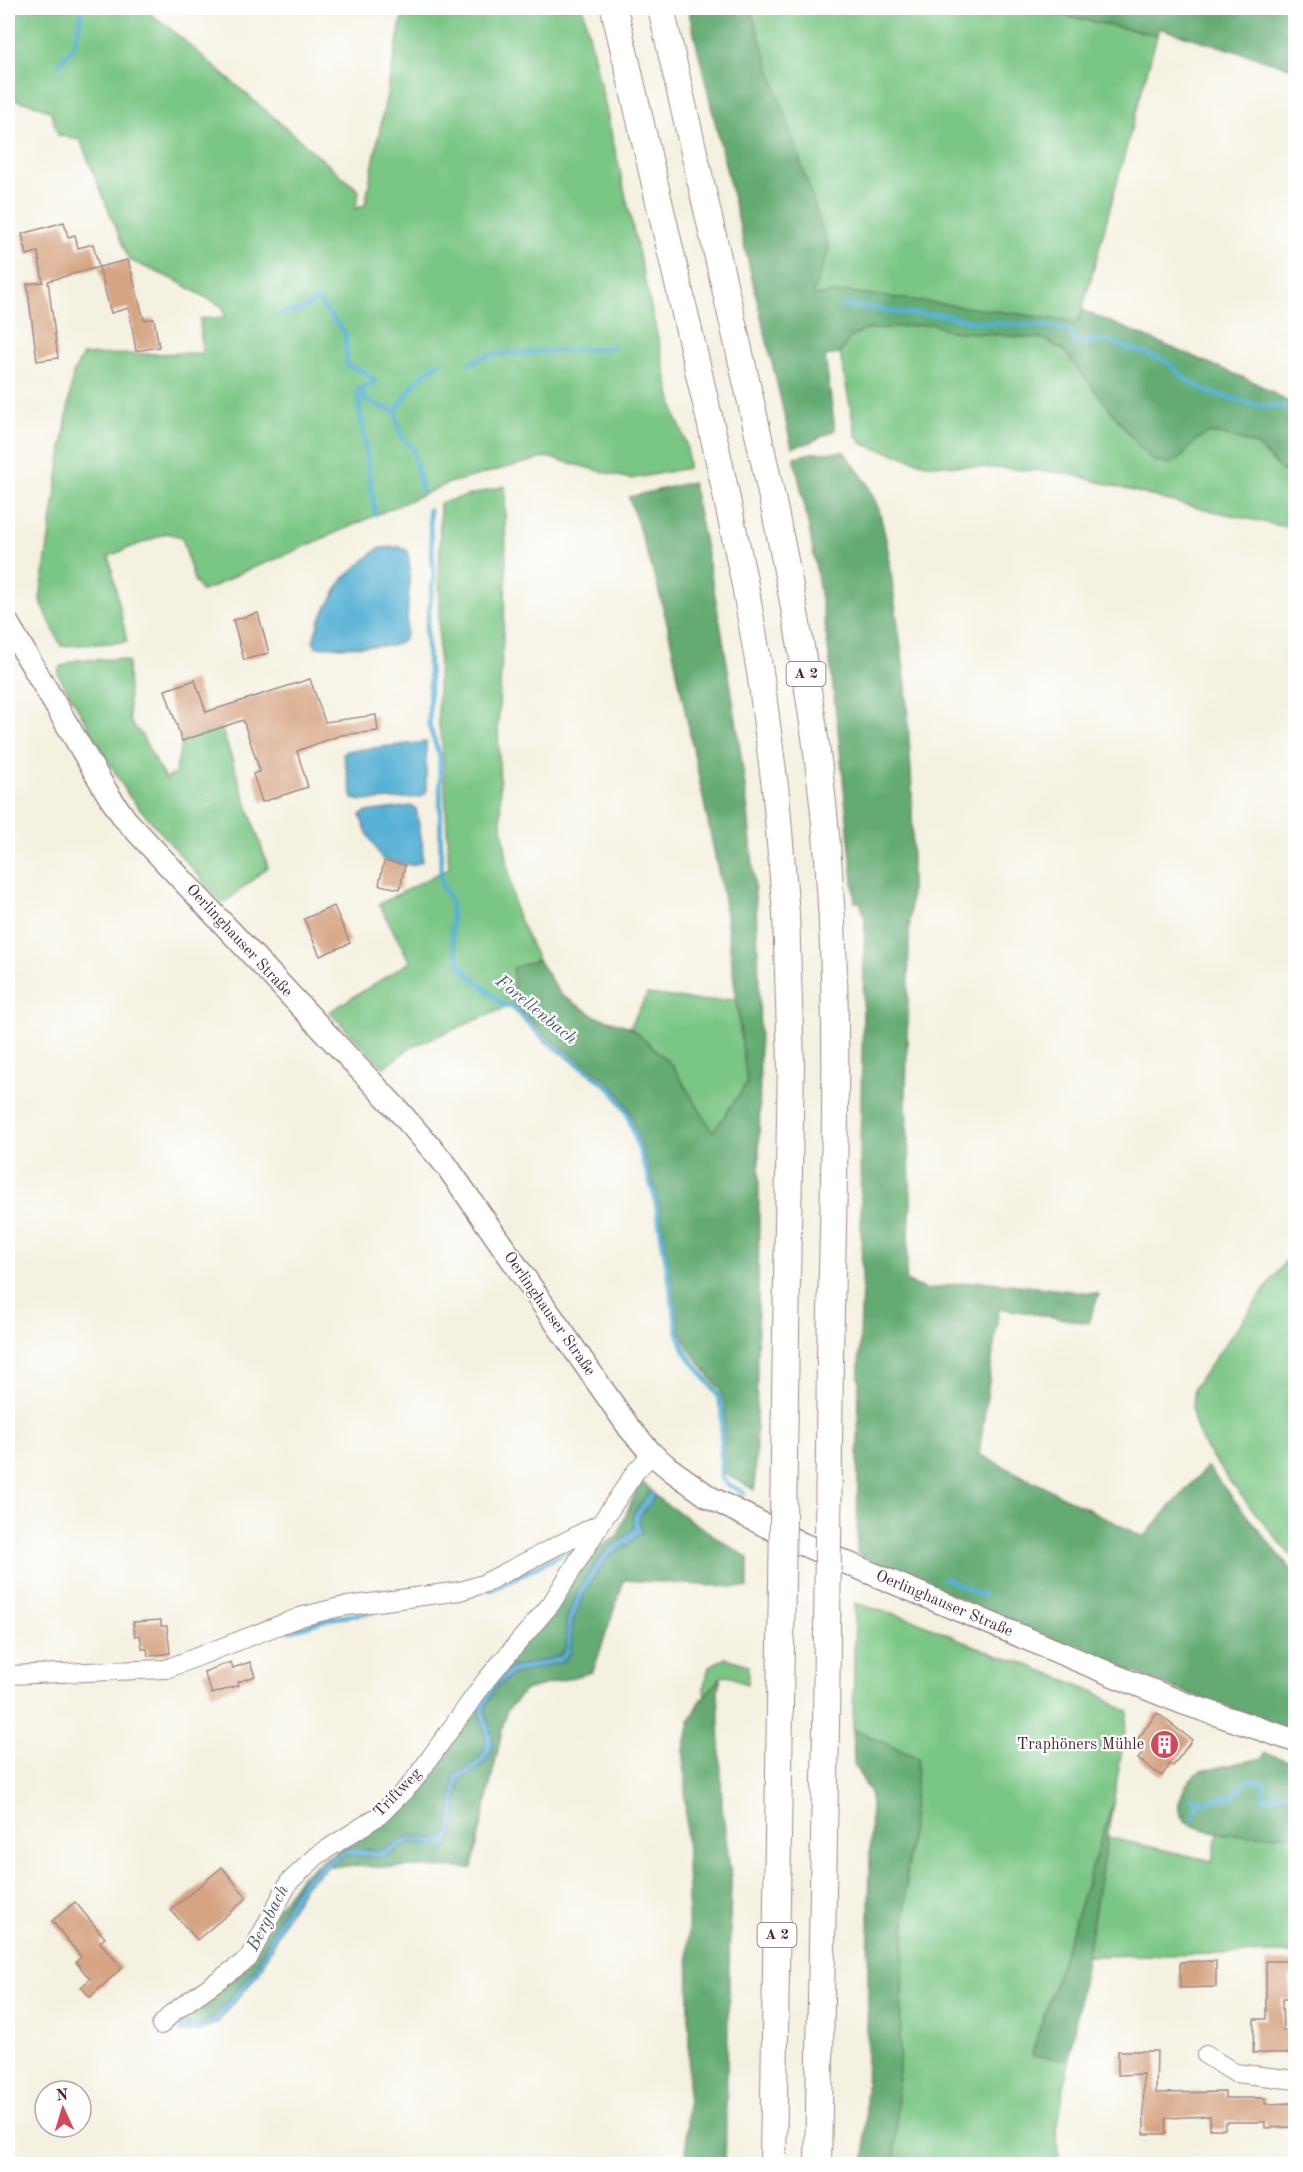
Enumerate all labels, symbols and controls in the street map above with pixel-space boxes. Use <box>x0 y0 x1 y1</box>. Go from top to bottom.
road number: A 2 <box>786 662 826 686</box>
street label: Oerlinghauser Straße <box>183 882 295 1000</box>
water label: Forellenbach <box>491 971 580 1048</box>
street label: Oerlinghauser Straße <box>500 1249 598 1379</box>
street label: Oerlinghauser Straße <box>873 1568 1015 1640</box>
building icon: Traphöners Mühle <box>1149 1729 1181 1761</box>
place label: Traphöners Mühle <box>1017 1737 1144 1753</box>
street label: Triftweg <box>371 1765 425 1820</box>
water label: Bergbach <box>243 1882 292 1955</box>
road number: A 2 <box>758 1923 796 1947</box>
north arrow <box>33 2079 93 2139</box>
text: N <box>55 2088 70 2104</box>

